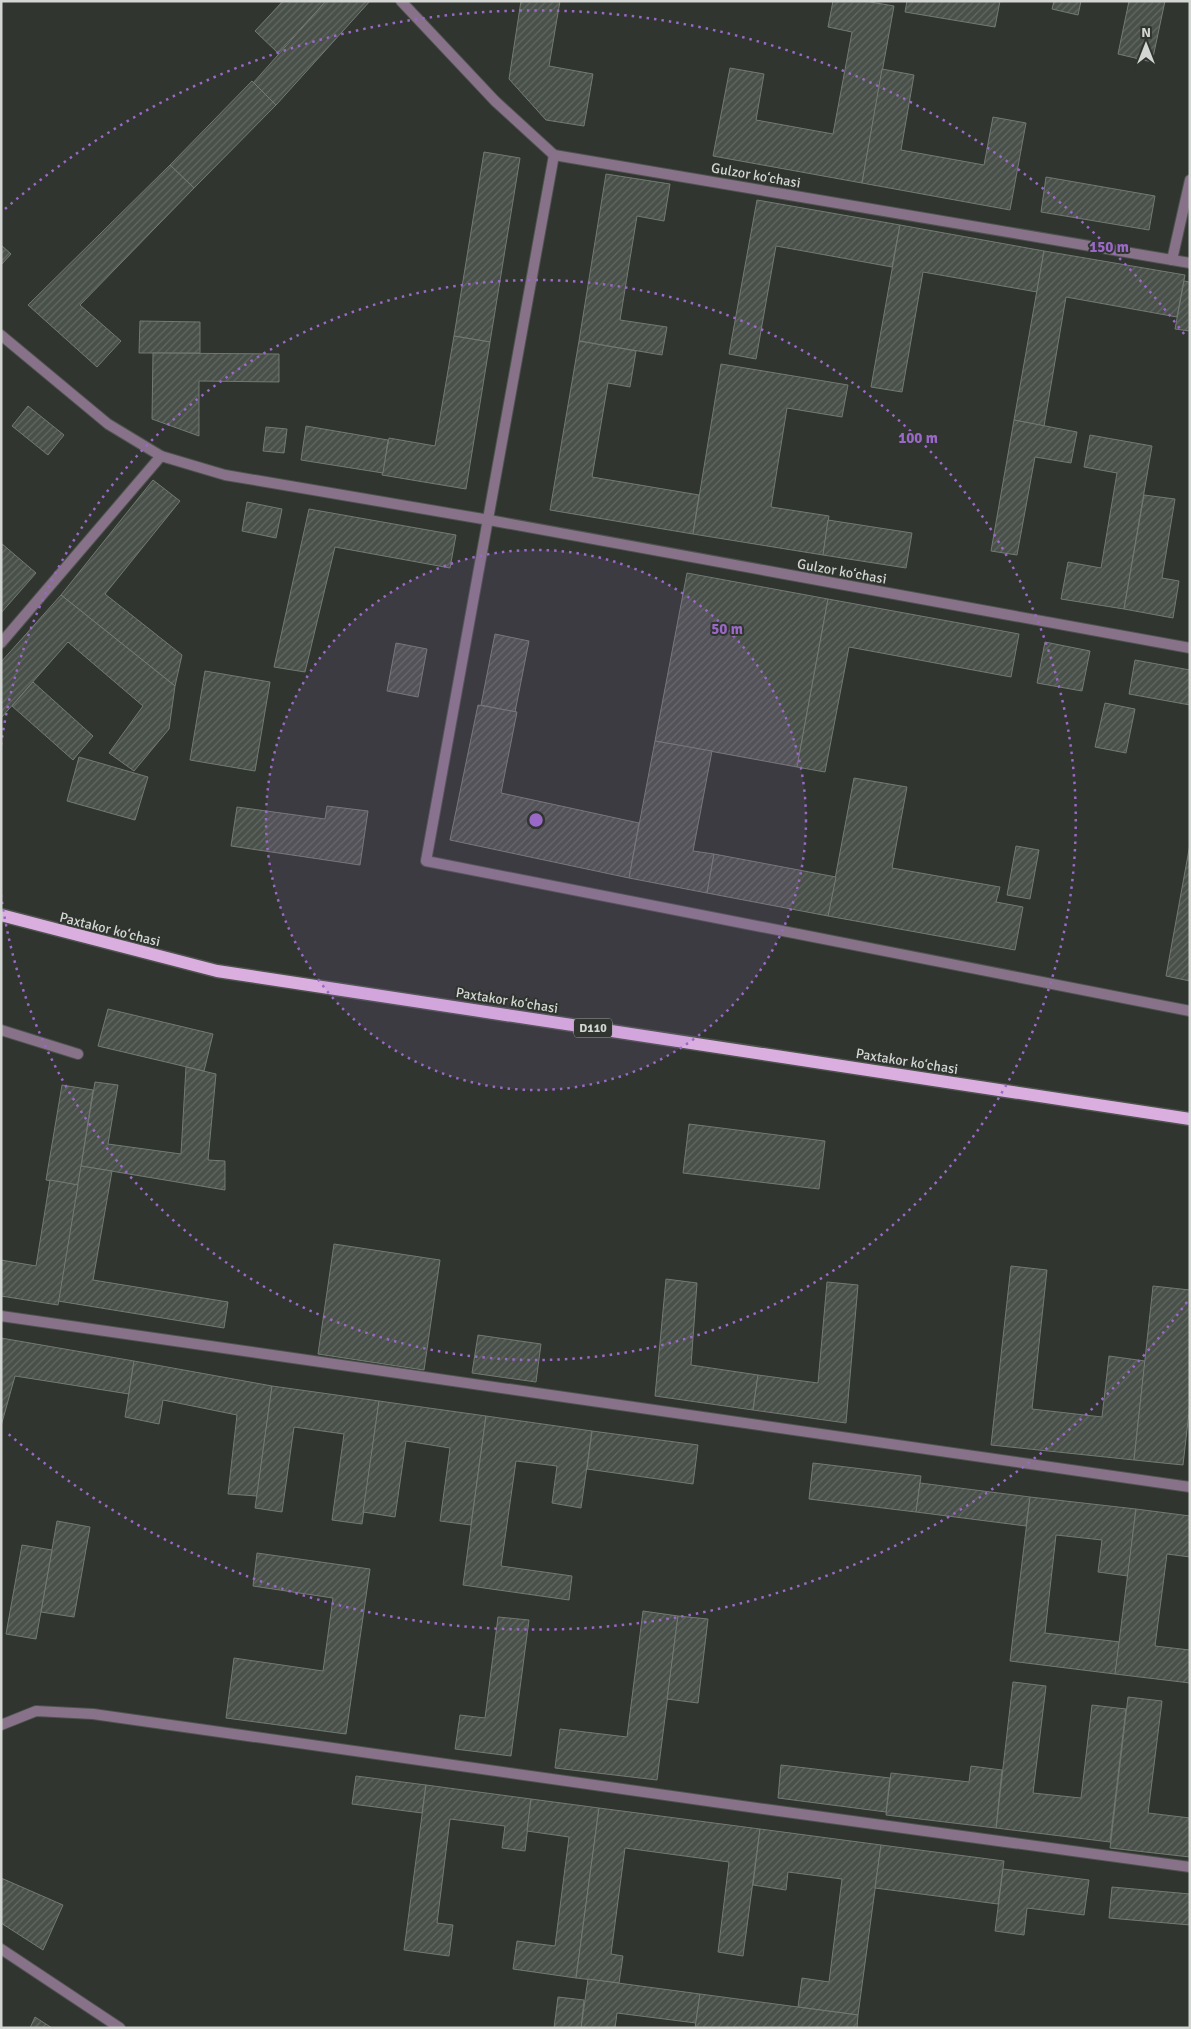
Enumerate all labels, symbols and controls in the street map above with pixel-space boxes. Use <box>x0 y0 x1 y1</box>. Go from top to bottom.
north arrow <box>1121 20 1171 70</box>
text: N <box>1141 24 1151 41</box>
street label: Gulzor koʻchasi <box>710 159 802 192</box>
text: 150 m <box>1089 238 1129 256</box>
text: 100 m <box>898 429 938 447</box>
street label: Gulzor koʻchasi <box>796 555 888 588</box>
text: 50 m <box>711 620 743 638</box>
centre of rings <box>527 811 545 829</box>
street label: Paxtakor koʻchasi <box>58 909 162 950</box>
street label: Paxtakor koʻchasi <box>455 984 559 1017</box>
road number: D110 <box>574 1018 612 1038</box>
street label: Paxtakor koʻchasi <box>855 1045 959 1078</box>

